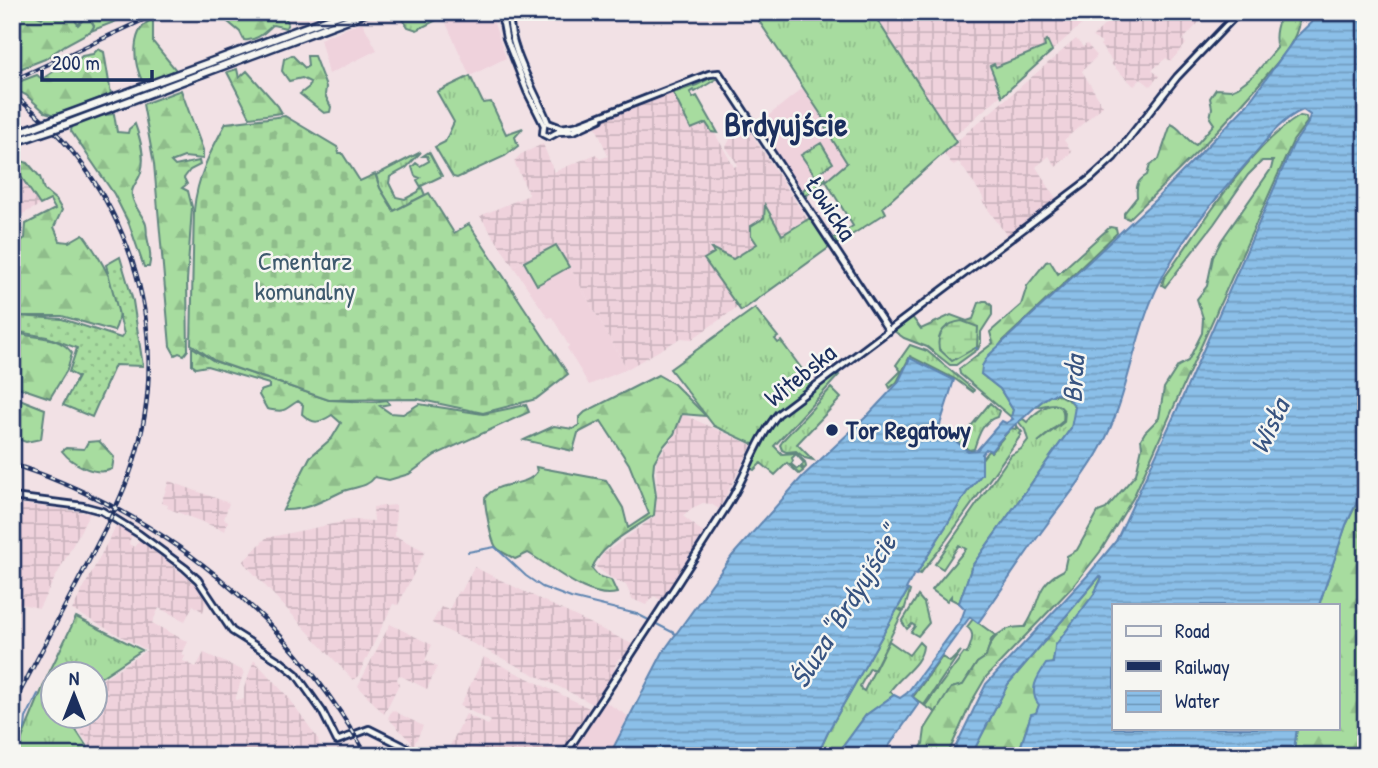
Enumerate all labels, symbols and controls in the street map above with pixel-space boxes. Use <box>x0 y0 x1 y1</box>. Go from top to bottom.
scale bar <box>42 38 152 82</box>
text: 200 m <box>52 48 100 77</box>
district label: Brdyujście <box>724 102 848 148</box>
street label: Łowicka <box>797 168 865 247</box>
park label: Cmentarz komunalny <box>255 243 355 308</box>
street label: Witebska <box>756 335 843 414</box>
water label: Brda <box>1053 352 1093 403</box>
water label: Wisła <box>1240 390 1299 459</box>
place label: Tor Regatowy <box>845 412 971 448</box>
marker: Tor Regatowy <box>824 422 840 438</box>
water label: Śluza "Brdyujście" <box>781 517 911 694</box>
legend <box>1112 604 1340 730</box>
text: Road <box>1175 616 1209 645</box>
text: Railway <box>1175 652 1230 681</box>
north arrow <box>38 660 108 730</box>
text: N <box>69 665 79 691</box>
text: Water <box>1175 686 1220 715</box>

